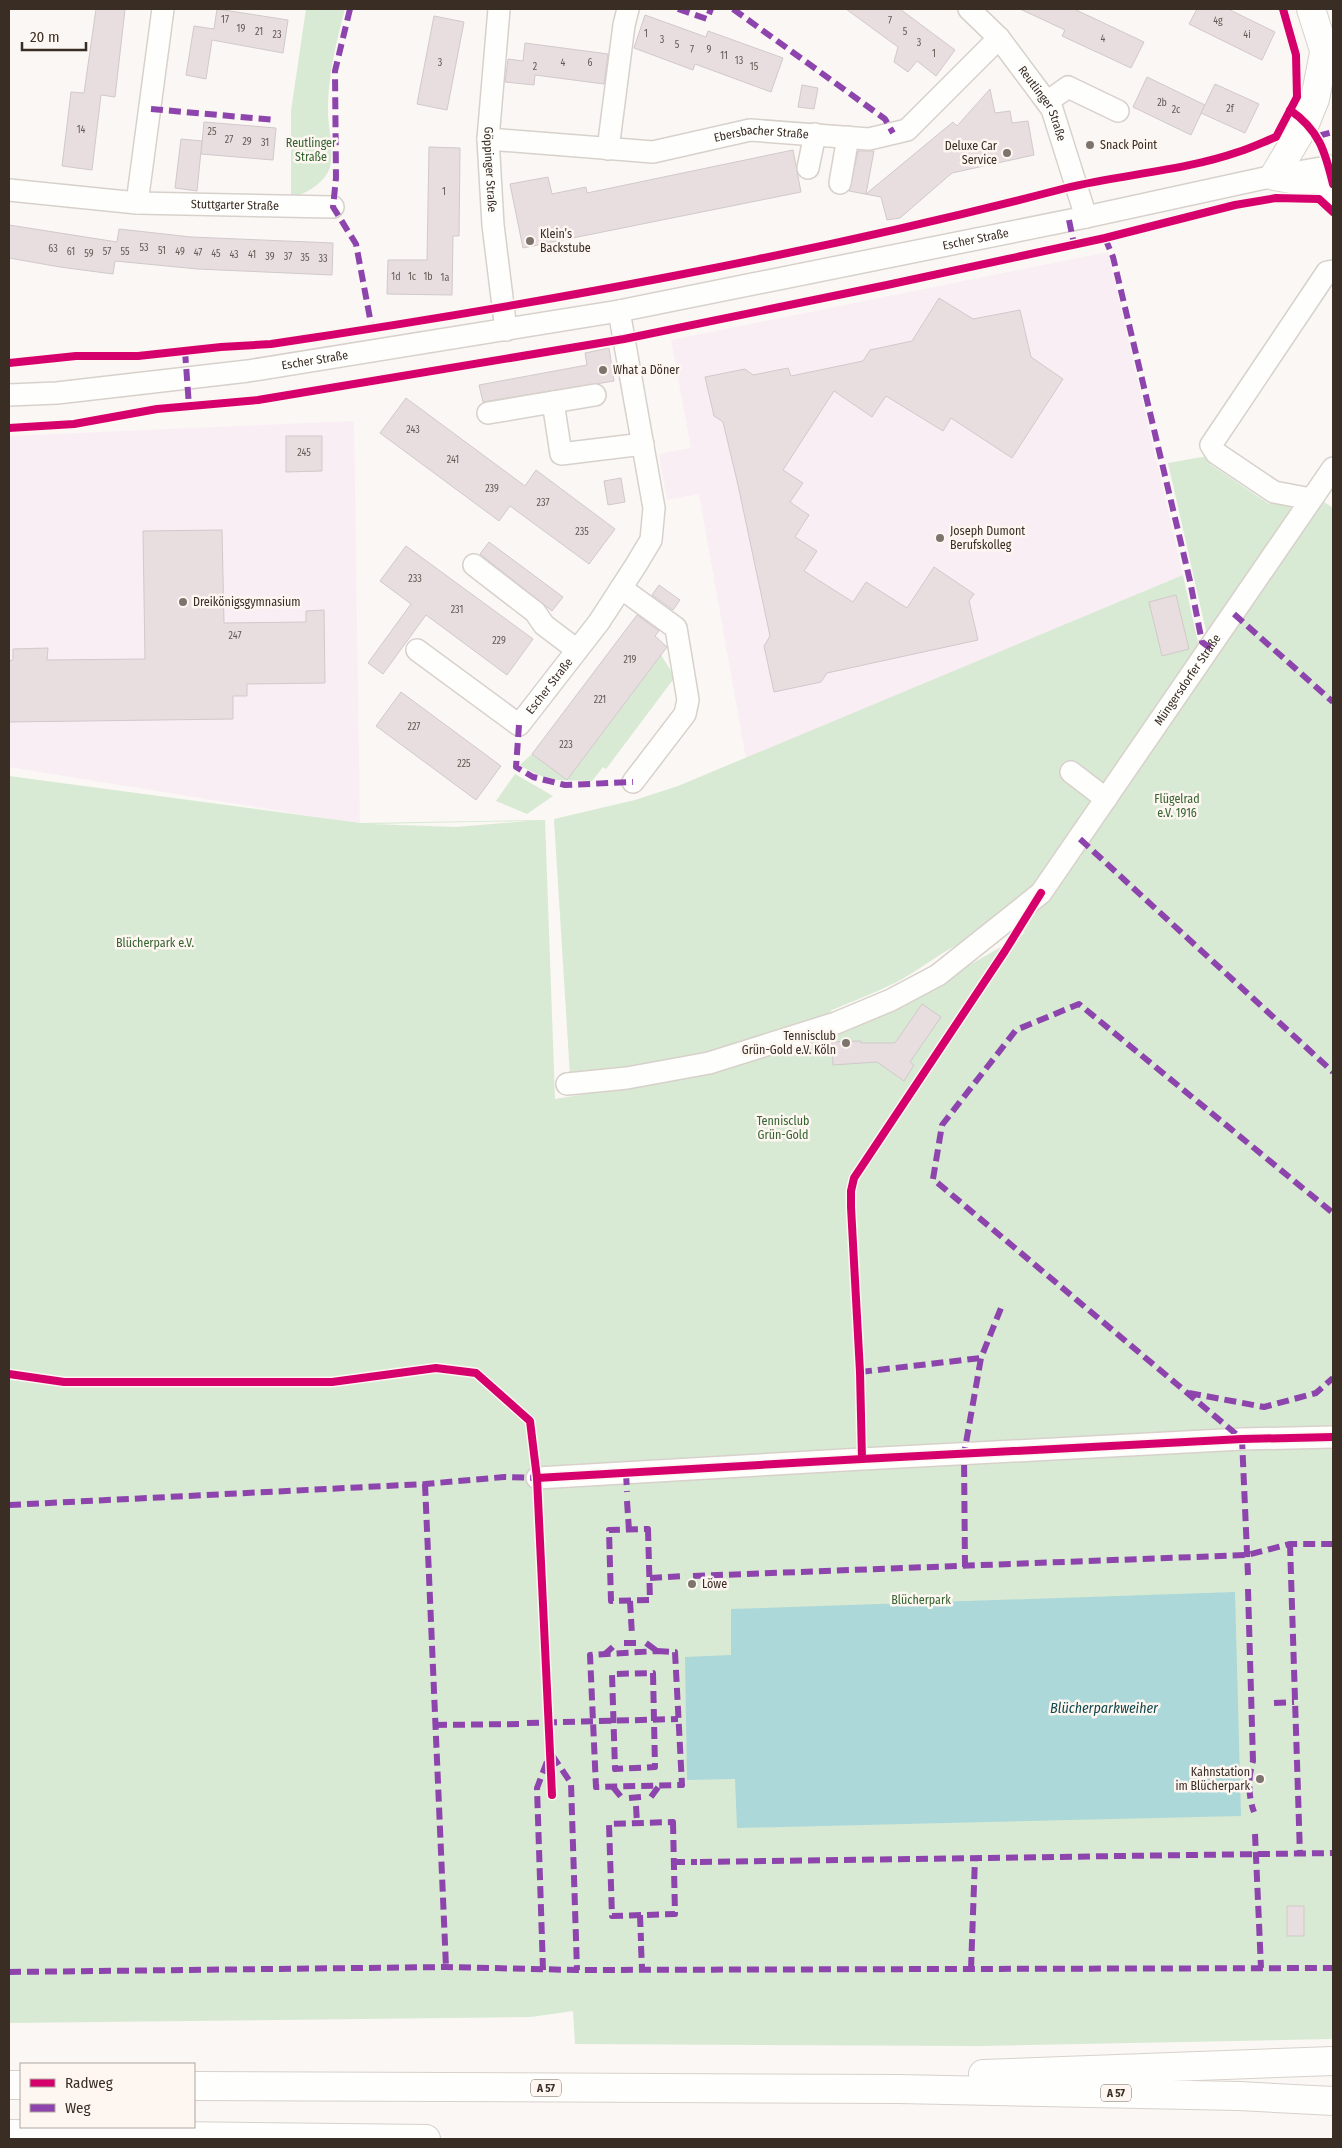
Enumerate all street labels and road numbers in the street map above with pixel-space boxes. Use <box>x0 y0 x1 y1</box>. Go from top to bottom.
street label: Reutlinger Straße <box>1015 63 1069 143</box>
street label: Ebersbacher Straße <box>713 123 809 145</box>
street label: Göppinger Straße <box>481 126 499 213</box>
street label: Stuttgarter Straße <box>191 197 279 213</box>
street label: Escher Straße <box>941 226 1010 253</box>
street label: Escher Straße <box>281 348 349 372</box>
street label: Müngersdorfer Straße <box>1151 632 1224 728</box>
street label: Escher Straße <box>523 655 575 717</box>
road number: A 57 <box>531 2080 561 2096</box>
road number: A 57 <box>1101 2084 1131 2102</box>

